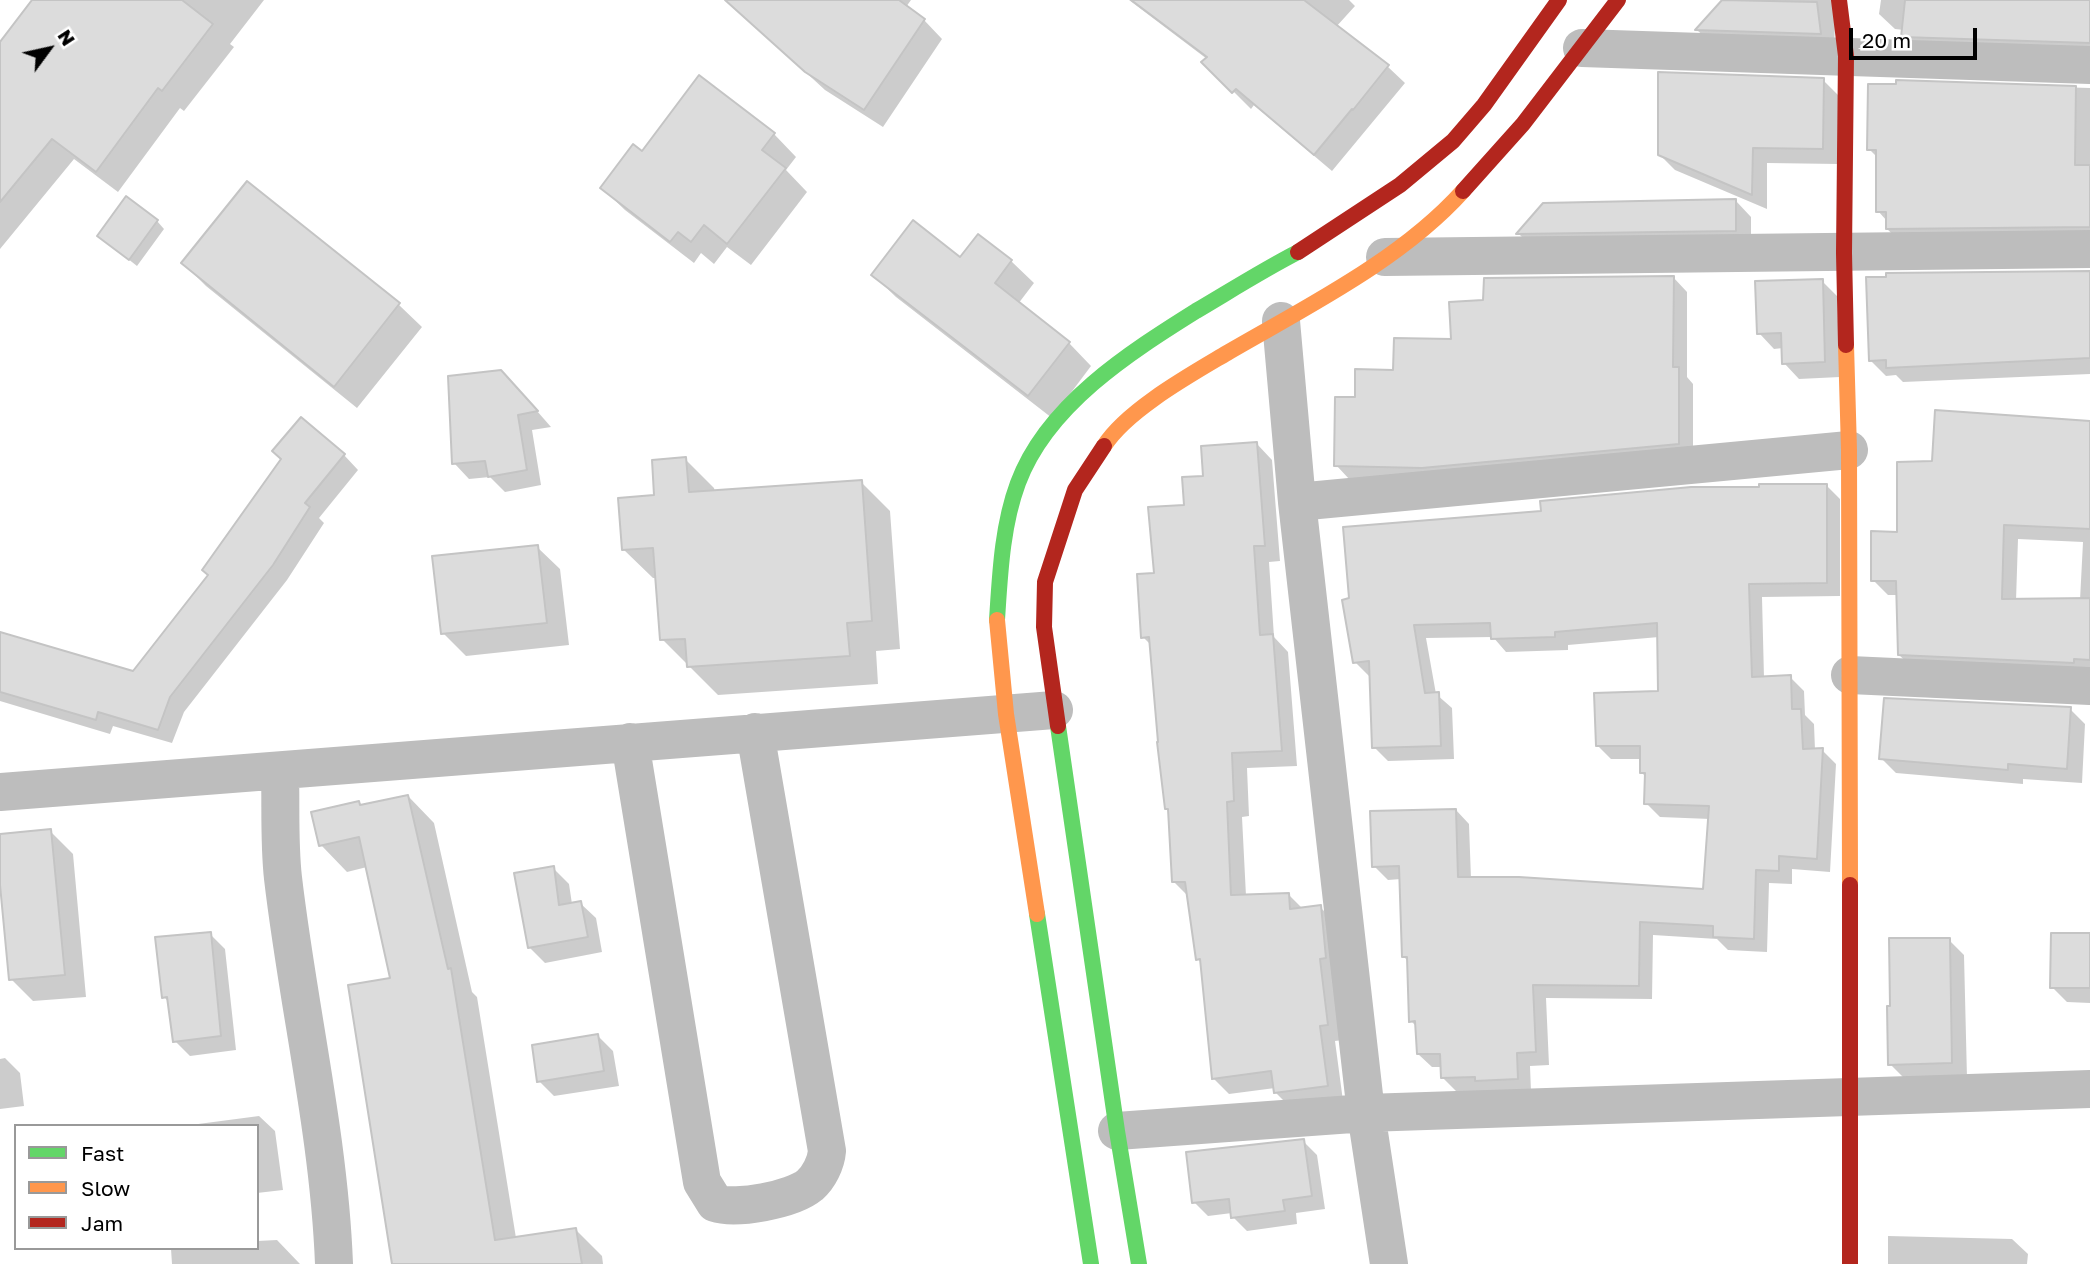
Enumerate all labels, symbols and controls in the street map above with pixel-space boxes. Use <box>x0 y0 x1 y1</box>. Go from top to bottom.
north arrow <box>14 14 84 84</box>
scale bar <box>1852 14 1980 58</box>
text: N <box>53 25 81 50</box>
text: 20 m <box>1862 27 1911 53</box>
legend <box>14 1124 259 1250</box>
text: Fast <box>81 1140 124 1166</box>
text: Slow <box>81 1175 130 1201</box>
text: Jam <box>81 1210 123 1236</box>

